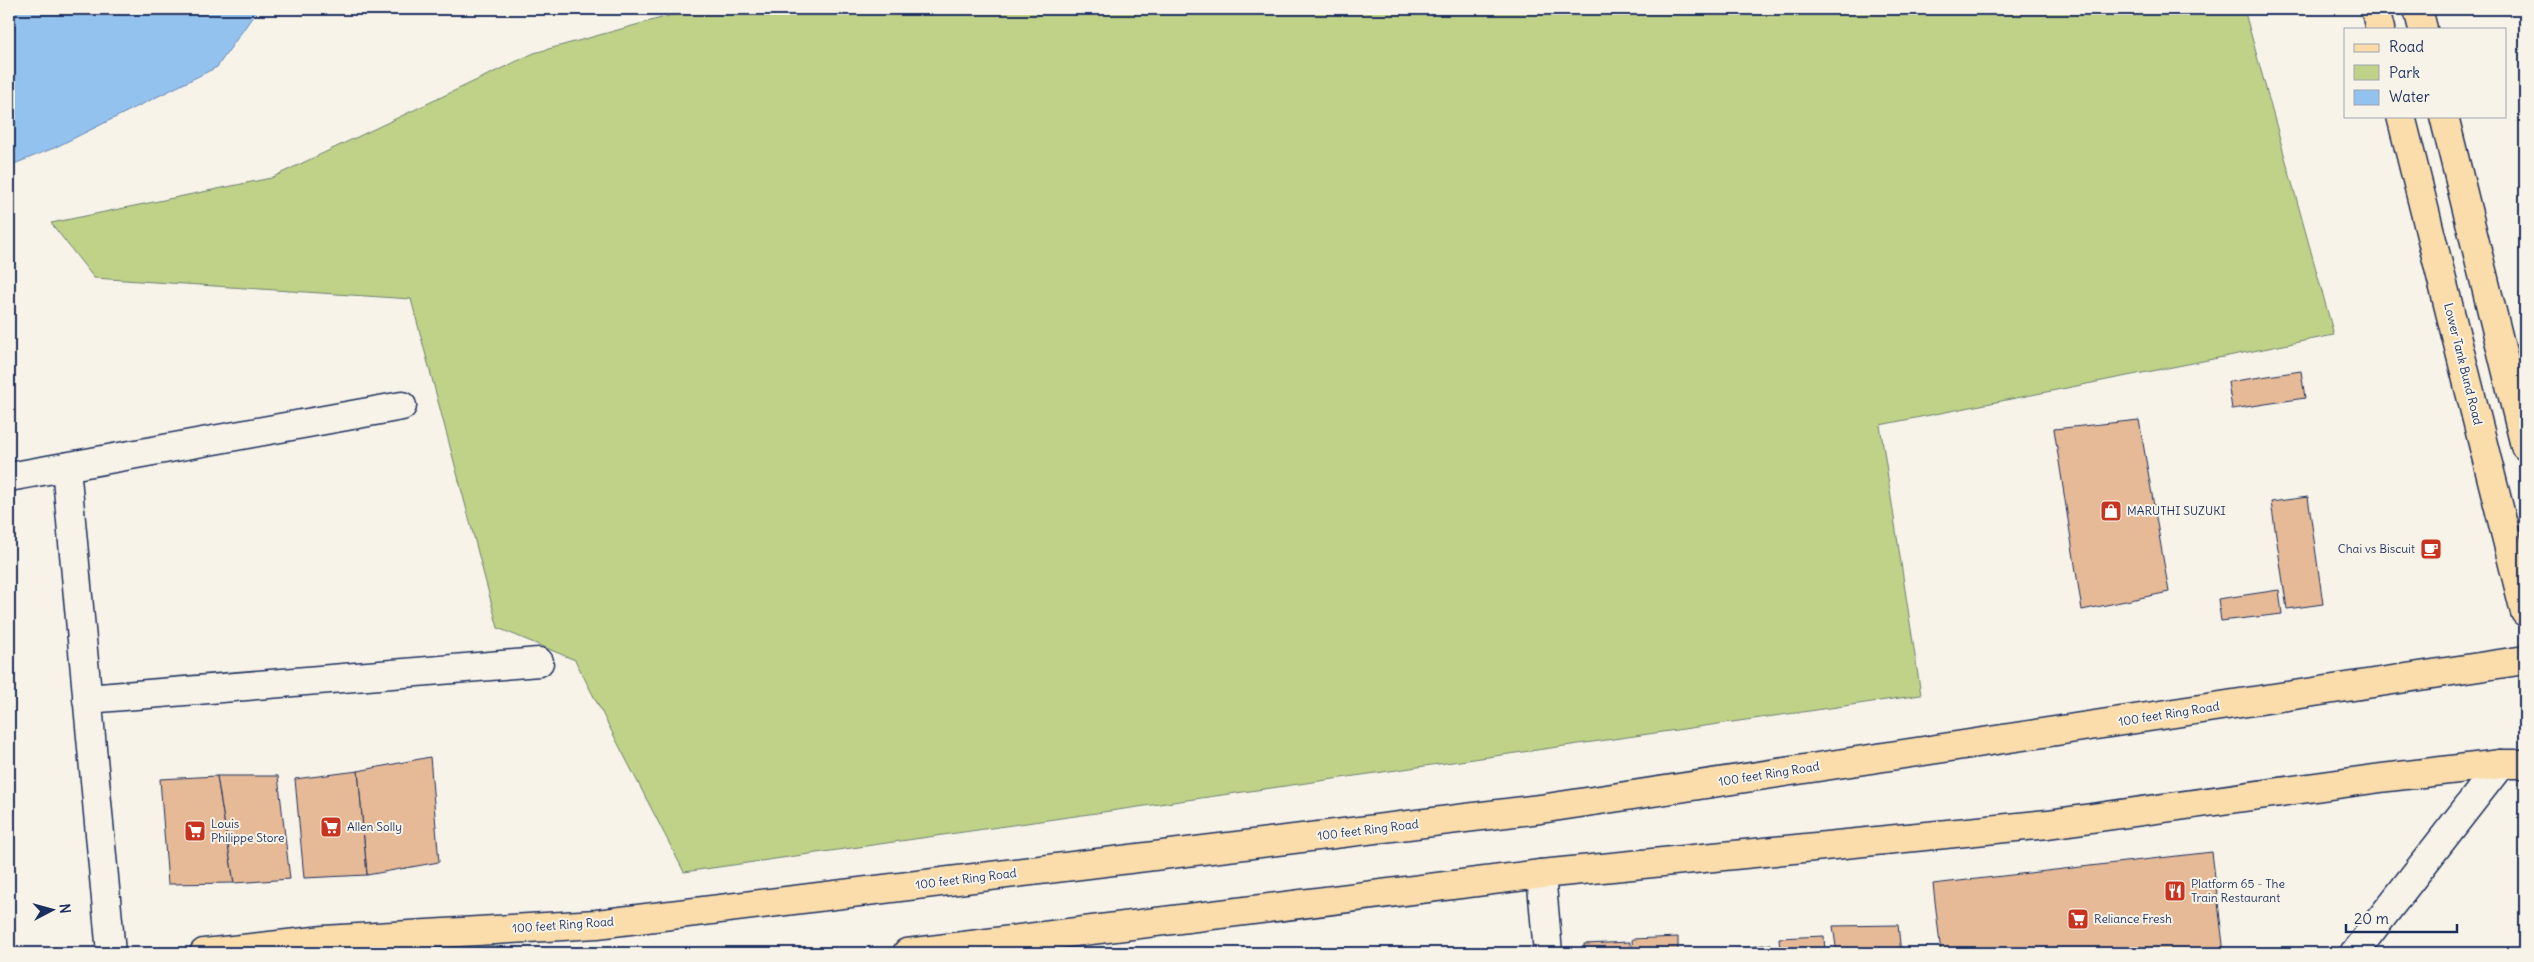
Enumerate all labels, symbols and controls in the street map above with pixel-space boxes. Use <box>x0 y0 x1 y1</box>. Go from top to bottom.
legend <box>2344 28 2506 118</box>
text: Road <box>2389 37 2424 56</box>
text: Park <box>2389 63 2420 82</box>
text: Water <box>2389 87 2430 106</box>
street label: Lower Tank Bund Road <box>2441 301 2486 426</box>
shop icon: MARUTHI SUZUKI <box>2099 499 2123 523</box>
place label: MARUTHI SUZUKI <box>2127 503 2226 518</box>
cafe icon: Chai vs Biscuit <box>2419 537 2443 561</box>
place label: Chai vs Biscuit <box>2338 541 2415 556</box>
street label: 100 feet Ring Road <box>2117 698 2220 729</box>
street label: 100 feet Ring Road <box>1717 758 1820 789</box>
supermarket icon: Allen Solly <box>319 815 343 839</box>
place label: Louis Philippe Store <box>211 816 284 845</box>
street label: 100 feet Ring Road <box>1316 816 1419 843</box>
supermarket icon: Louis Philippe Store <box>183 819 207 843</box>
place label: Allen Solly <box>347 819 402 834</box>
street label: 100 feet Ring Road <box>914 865 1017 892</box>
place label: Platform 65 - The Train Restaurant <box>2191 876 2285 905</box>
restaurant icon: Platform 65 - The Train Restaurant <box>2163 879 2187 903</box>
north arrow <box>28 884 78 934</box>
scale bar <box>2346 902 2458 934</box>
text: N <box>55 903 74 914</box>
supermarket icon: Reliance Fresh <box>2066 907 2090 931</box>
text: 20 m <box>2354 909 2389 928</box>
place label: Reliance Fresh <box>2094 911 2172 926</box>
street label: 100 feet Ring Road <box>512 913 614 936</box>

